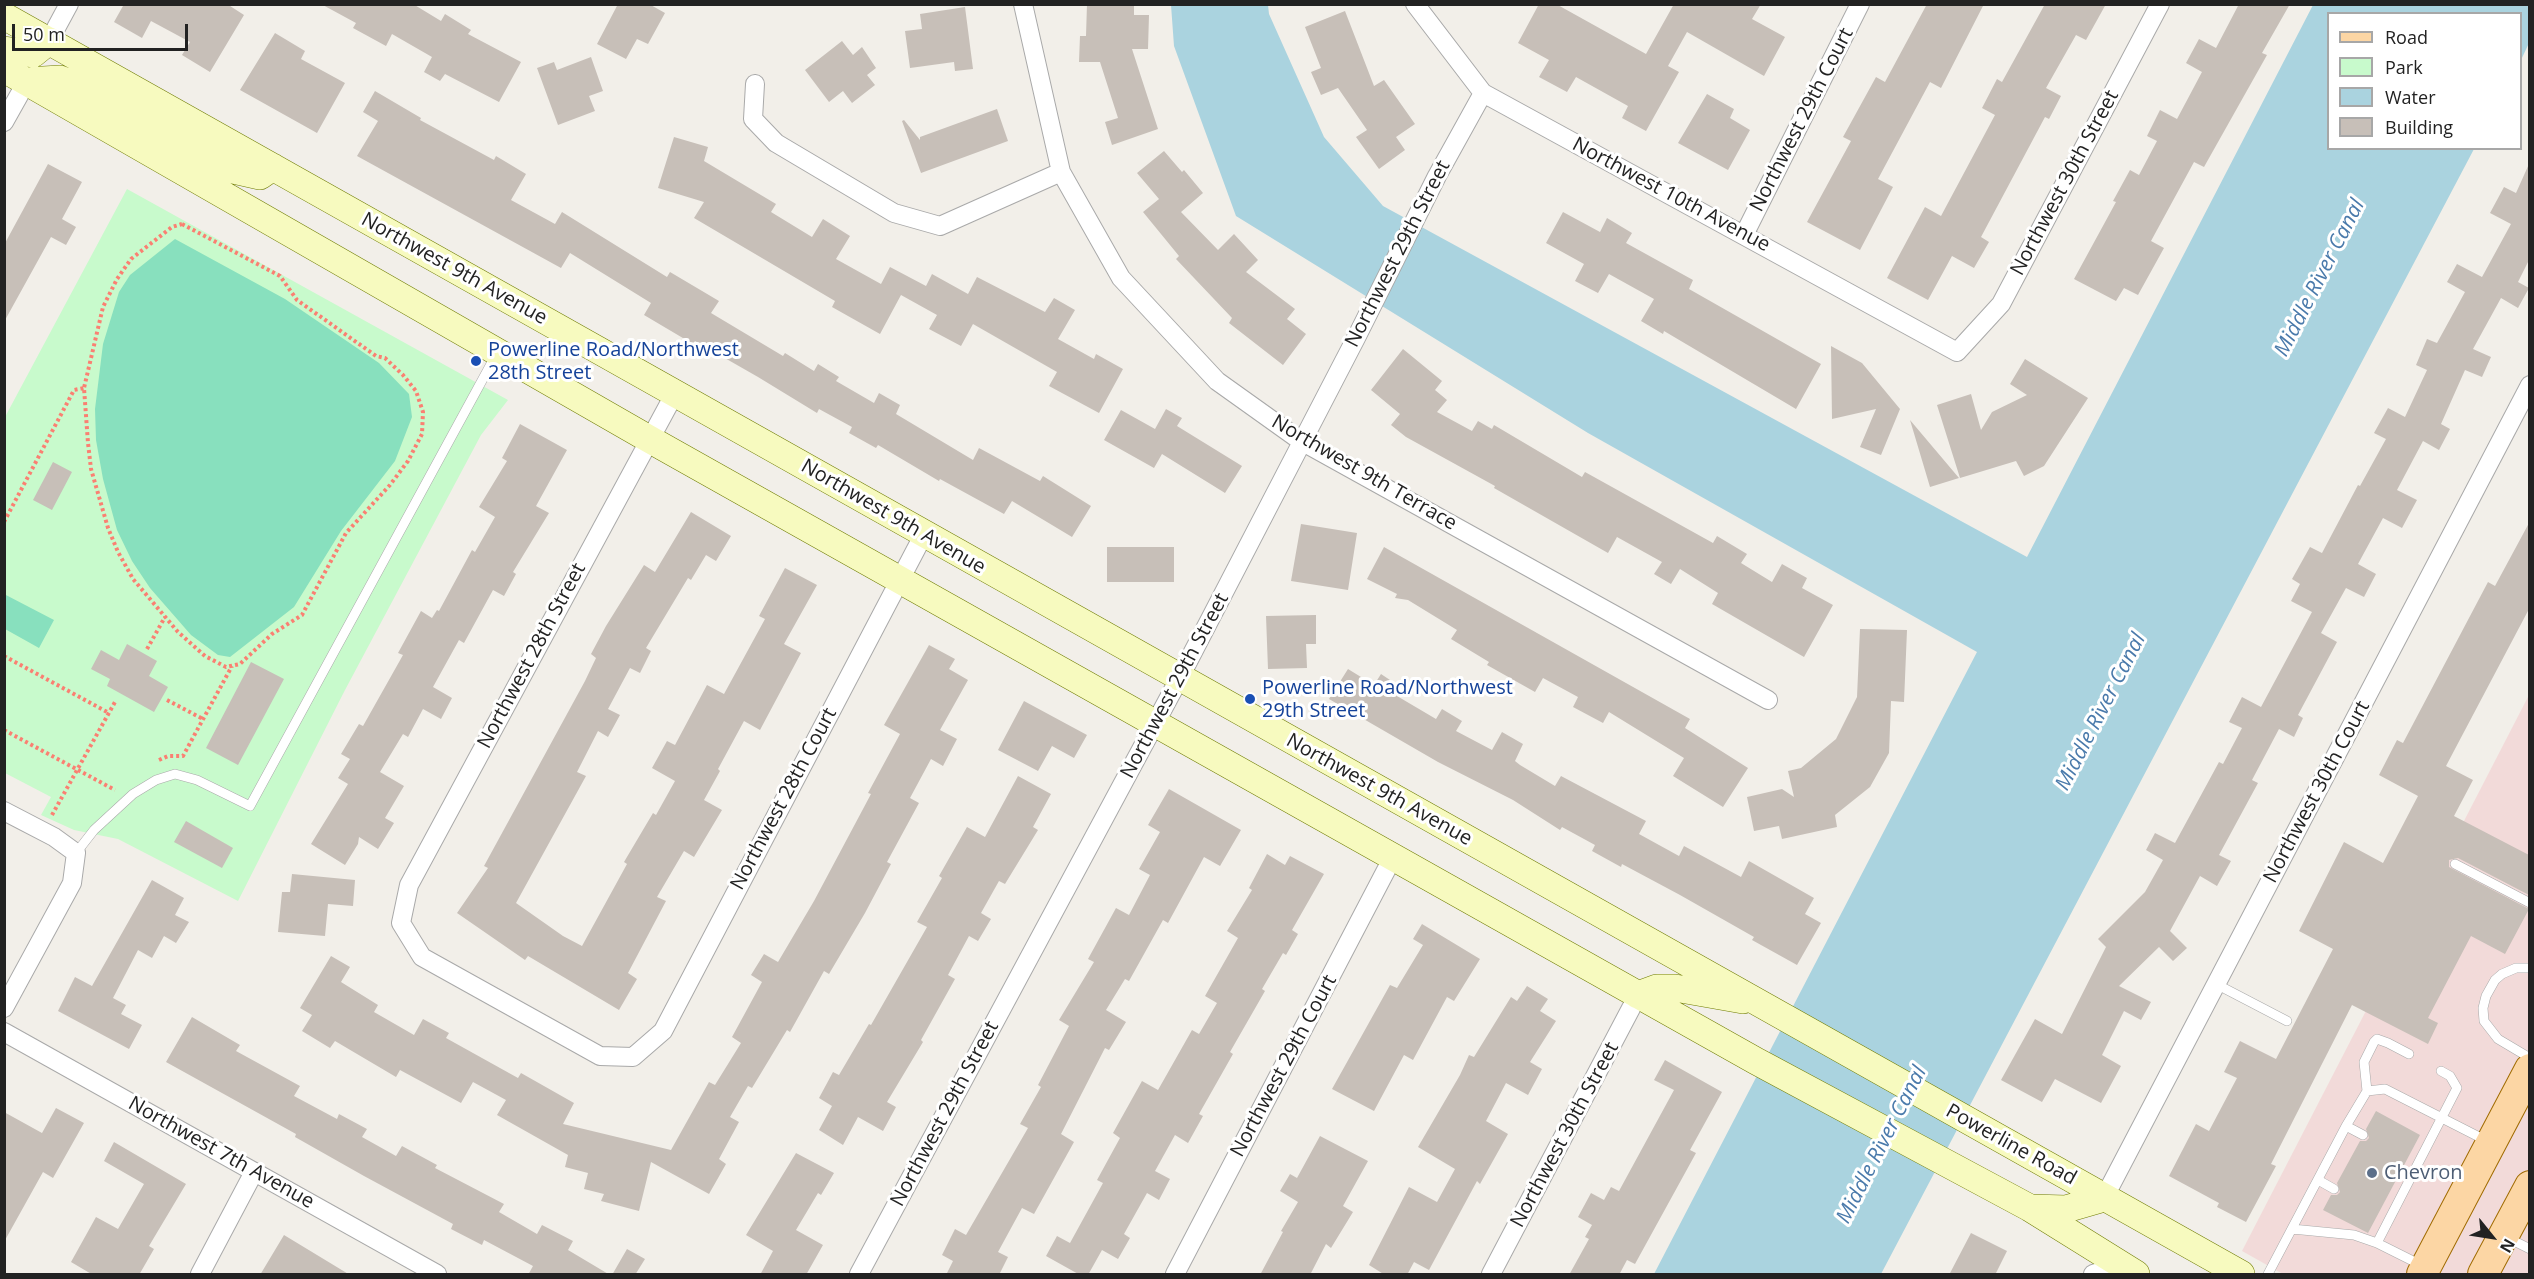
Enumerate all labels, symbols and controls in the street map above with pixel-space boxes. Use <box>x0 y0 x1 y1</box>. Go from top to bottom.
scale bar <box>15 12 190 50</box>
legend <box>2327 12 2522 150</box>
text: 50 m <box>23 22 65 46</box>
street label: Northwest 29th Court <box>1745 24 1859 216</box>
text: Road <box>2385 25 2428 49</box>
text: Park <box>2385 55 2423 79</box>
text: Water <box>2385 85 2436 109</box>
street label: Northwest 30th Street <box>2006 86 2124 280</box>
text: Building <box>2385 115 2453 139</box>
street label: Northwest 10th Avenue <box>1568 133 1774 257</box>
street label: Northwest 29th Street <box>1340 157 1456 351</box>
water label: Middle River Canal <box>2269 195 2371 361</box>
street label: Northwest 9th Avenue <box>357 208 551 330</box>
place label: Powerline Road/Northwest 28th Street <box>488 338 739 385</box>
marker: Powerline Road/Northwest 28th Street <box>469 354 483 368</box>
street label: Northwest 9th Terrace <box>1267 410 1461 536</box>
street label: Northwest 9th Avenue <box>797 454 989 580</box>
street label: Northwest 28th Street <box>473 559 591 753</box>
street label: Northwest 29th Street <box>1116 589 1234 783</box>
water label: Middle River Canal <box>2050 629 2152 795</box>
place label: Powerline Road/Northwest 29th Street <box>1262 676 1513 723</box>
marker: Powerline Road/Northwest 29th Street <box>1243 692 1257 706</box>
street label: Northwest 30th Court <box>2259 697 2375 887</box>
street label: Northwest 28th Court <box>726 704 842 894</box>
street label: Northwest 9th Avenue <box>1282 729 1476 851</box>
street label: Northwest 29th Court <box>1226 971 1342 1161</box>
street label: Northwest 29th Street <box>886 1017 1004 1211</box>
street label: Northwest 30th Street <box>1506 1038 1624 1232</box>
water label: Middle River Canal <box>1831 1062 1933 1228</box>
street label: Northwest 7th Avenue <box>124 1092 318 1214</box>
street label: Powerline Road <box>1942 1099 2080 1191</box>
place label: Chevron <box>2384 1161 2463 1185</box>
marker: Chevron <box>2365 1166 2379 1180</box>
north arrow <box>2462 1207 2522 1267</box>
text: N <box>2495 1235 2520 1257</box>

